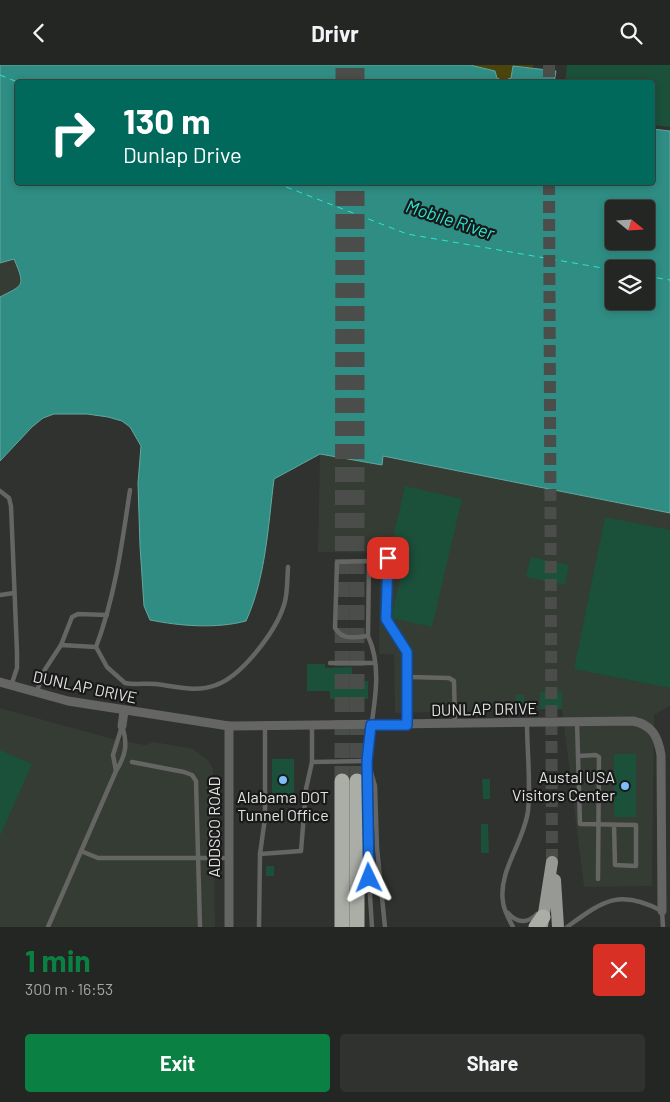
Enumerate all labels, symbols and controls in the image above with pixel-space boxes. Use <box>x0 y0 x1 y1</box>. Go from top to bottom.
icon: back <box>25 19 53 47</box>
icon: search <box>617 19 645 47</box>
text: Drivr <box>311 20 359 46</box>
text: 130 m <box>123 99 210 141</box>
icon: right <box>40 100 105 165</box>
text: Dunlap Drive <box>123 141 242 167</box>
water label: Mobile River <box>403 194 498 244</box>
north arrow <box>605 200 655 250</box>
map controls <box>605 200 655 310</box>
button: layers <box>605 260 655 310</box>
pin <box>367 537 409 579</box>
icon: arrive <box>374 544 402 572</box>
street label: DUNLAP DRIVE <box>31 666 139 707</box>
street label: DUNLAP DRIVE <box>431 698 537 719</box>
place label: Austal USA Visitors Center <box>512 767 615 804</box>
marker: Alabama DOT Tunnel Office <box>277 774 289 786</box>
street label: ADDSCO ROAD <box>204 776 223 878</box>
marker: Austal USA Visitors Center <box>619 780 631 792</box>
place label: Alabama DOT Tunnel Office <box>237 787 329 824</box>
position arrow <box>342 851 394 903</box>
text: 1 min <box>25 942 91 978</box>
button: close <box>593 944 645 996</box>
text: 300 m · 16:53 <box>25 979 113 998</box>
button: Exit <box>25 1034 330 1092</box>
button: Share <box>340 1034 645 1092</box>

